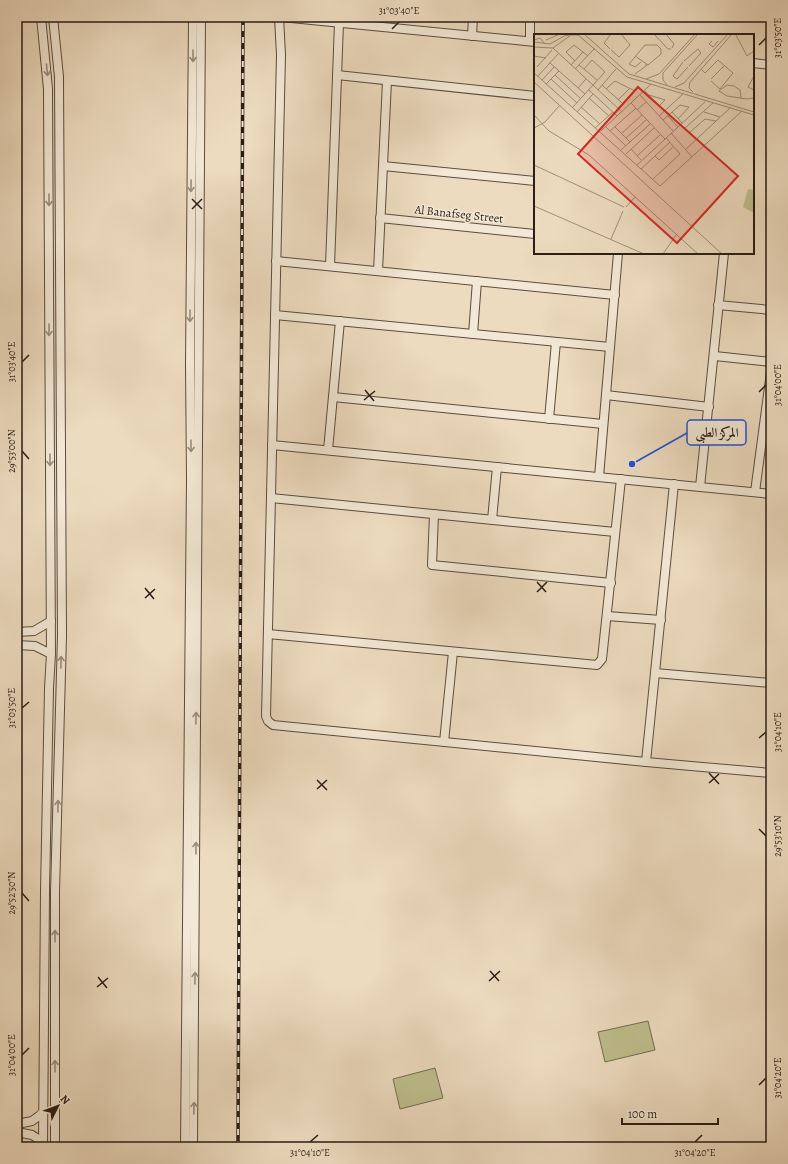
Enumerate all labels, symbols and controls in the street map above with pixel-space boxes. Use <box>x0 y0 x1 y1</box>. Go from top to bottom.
text: 31°03'40"E <box>379 4 419 17</box>
text: 31°03'50"E <box>771 18 784 58</box>
inset map <box>534 34 754 254</box>
one-way arrow <box>189 49 196 62</box>
one-way arrow <box>43 63 51 76</box>
one-way arrow <box>187 179 195 192</box>
one-way arrow <box>45 193 52 206</box>
street label: Al Banafseg Street <box>413 201 504 227</box>
one-way arrow <box>186 309 194 322</box>
one-way arrow <box>45 323 53 336</box>
text: 31°03'40"E <box>5 342 18 382</box>
text: 31°04'00"E <box>771 364 784 406</box>
callout: المركز الطبى <box>687 420 746 445</box>
text: المركز الطبى <box>695 424 739 444</box>
text: 29°53'00"N <box>5 429 18 473</box>
one-way arrow <box>187 439 195 452</box>
one-way arrow <box>46 453 54 466</box>
one-way arrow <box>57 656 65 669</box>
text: 31°03'50"E <box>5 688 18 728</box>
one-way arrow <box>192 712 200 725</box>
text: 31°04'10"E <box>771 712 784 752</box>
one-way arrow <box>54 800 61 813</box>
text: 29°53'10"N <box>771 815 784 857</box>
one-way arrow <box>192 842 200 855</box>
text: 29°52'50"N <box>5 872 18 914</box>
one-way arrow <box>51 930 59 943</box>
one-way arrow <box>191 972 199 985</box>
text: 31°04'00"E <box>5 1034 18 1076</box>
text: 31°04'20"E <box>771 1057 784 1099</box>
one-way arrow <box>51 1060 59 1073</box>
north arrow <box>38 1086 78 1126</box>
text: N <box>57 1092 73 1108</box>
scale bar <box>622 1100 718 1126</box>
one-way arrow <box>190 1102 198 1115</box>
text: 100 m <box>628 1106 657 1122</box>
text: 31°04'10"E <box>290 1146 330 1159</box>
text: 31°04'20"E <box>674 1146 716 1159</box>

